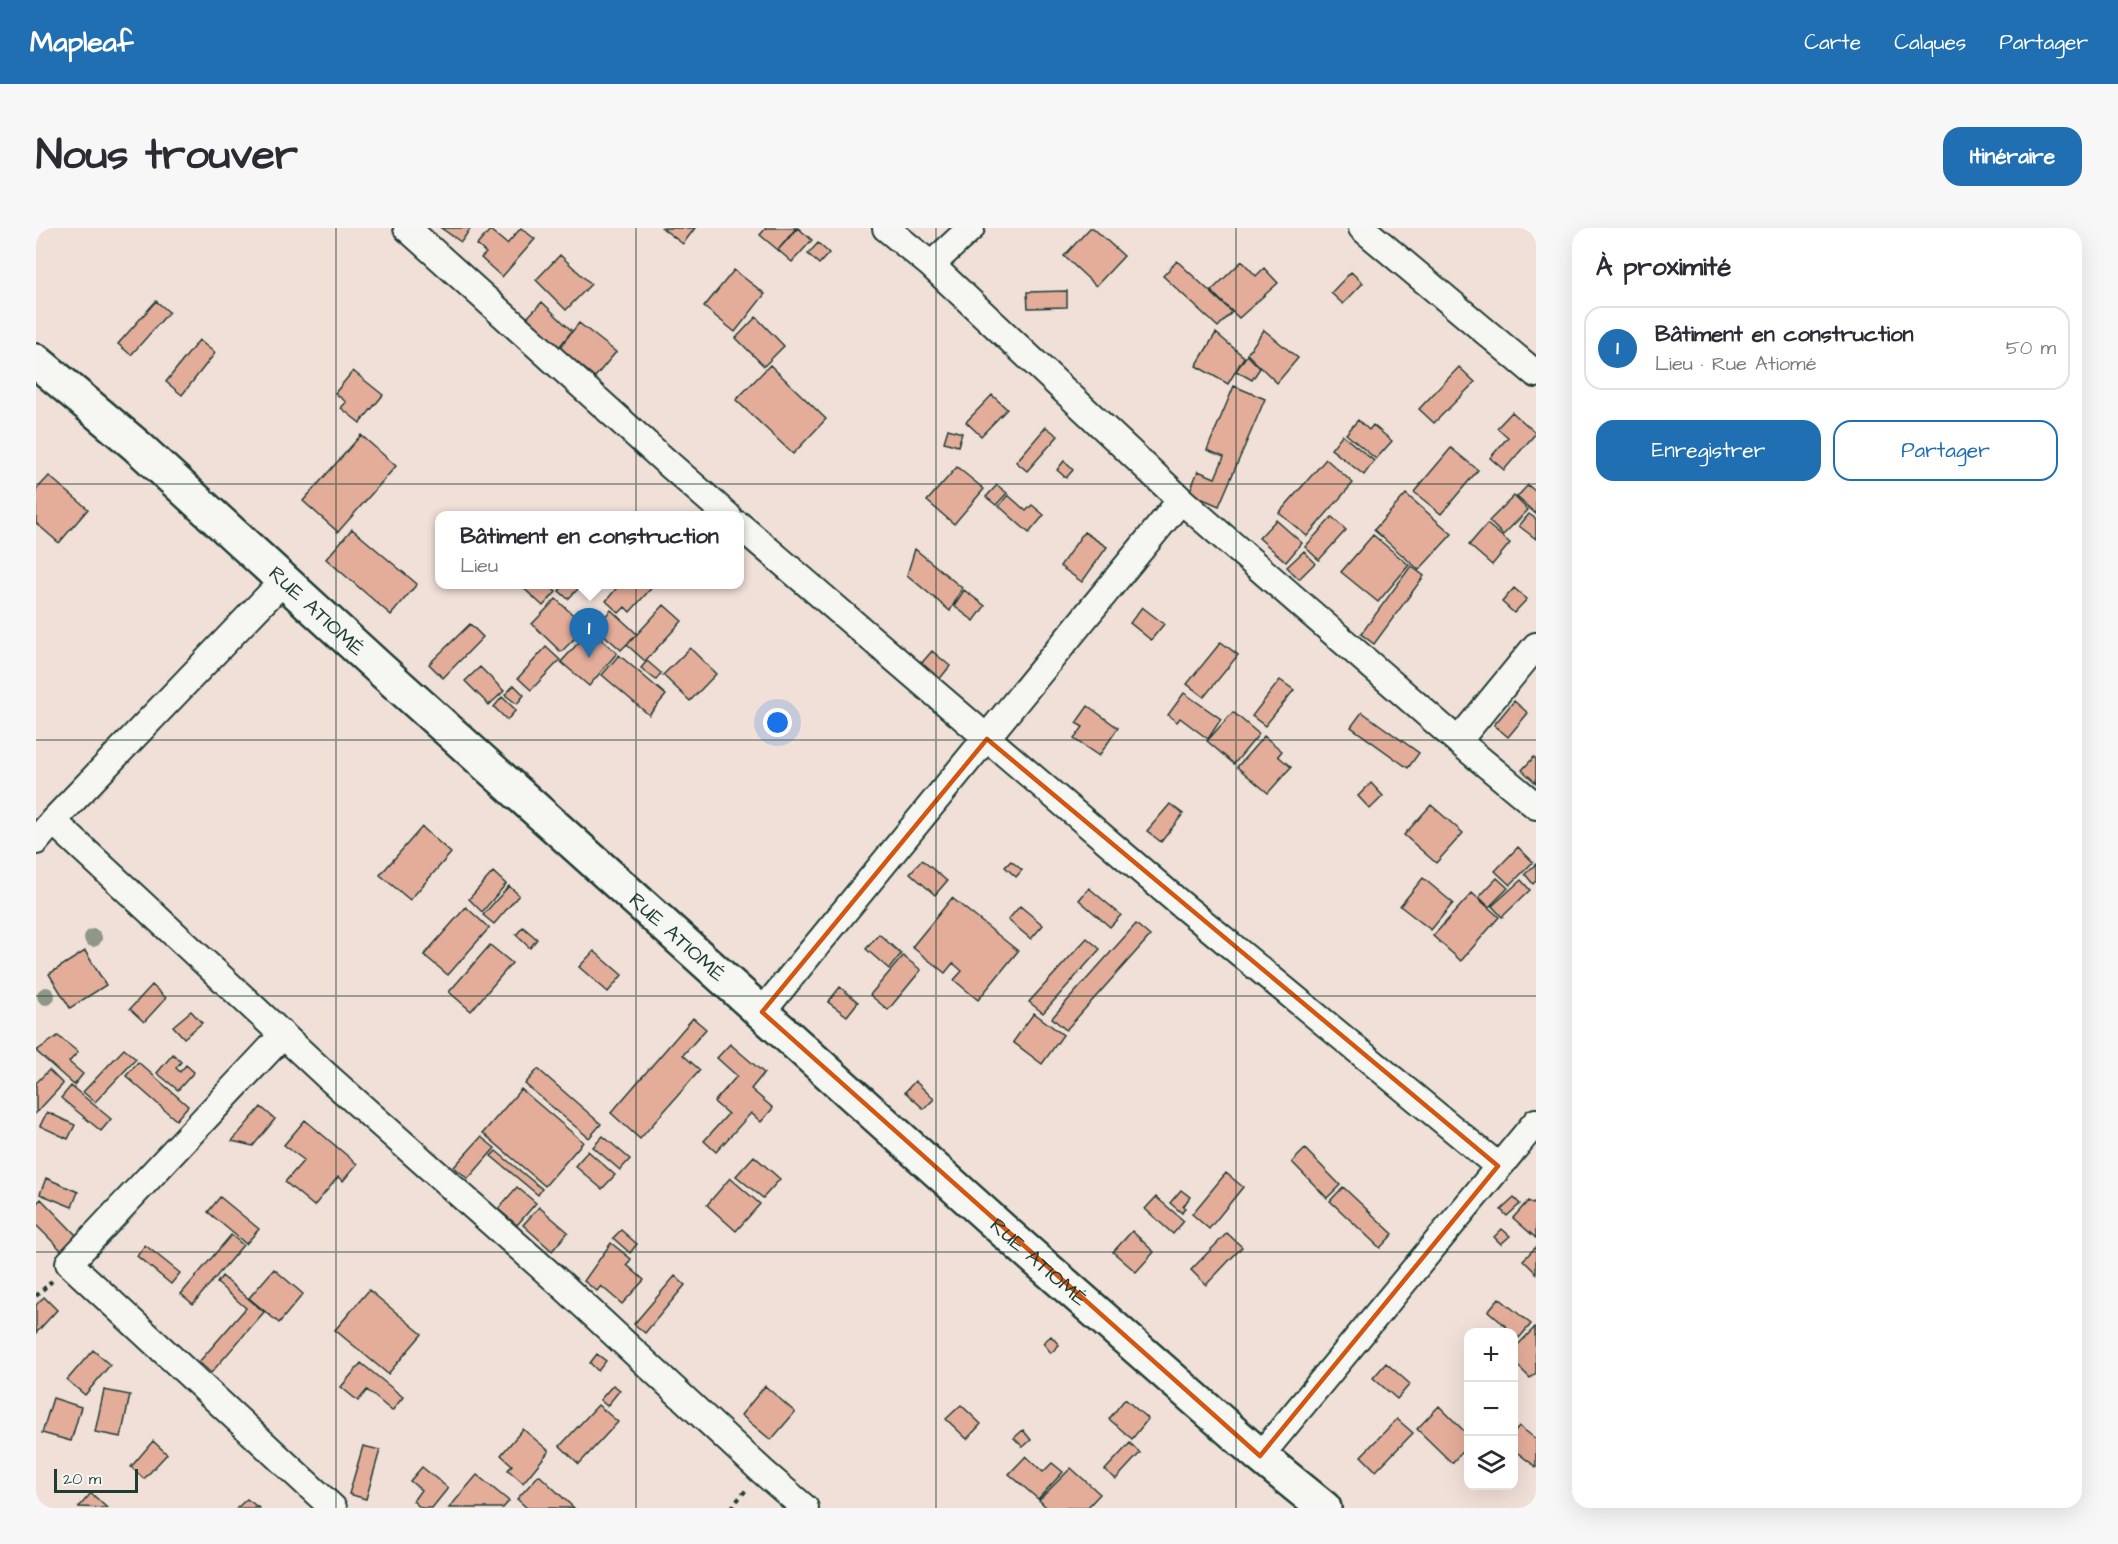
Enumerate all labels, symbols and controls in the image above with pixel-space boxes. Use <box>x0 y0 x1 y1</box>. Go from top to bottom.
text: Mapleaf <box>30 23 133 62</box>
text: Carte <box>1804 28 1861 57</box>
text: Calques <box>1894 28 1966 57</box>
text: Partager <box>1999 28 2088 57</box>
text: Nous trouver <box>36 127 298 185</box>
button: Itinéraire <box>1943 127 2082 186</box>
text: À proximité <box>1596 249 1731 285</box>
text: Bâtiment en construction <box>1655 319 1914 350</box>
text: 1 <box>1616 334 1619 362</box>
text: 50 m <box>2006 334 2056 362</box>
text: Lieu · Rue Atiomé <box>1655 350 1816 378</box>
button: Enregistrer <box>1596 420 1821 481</box>
button: Partager <box>1833 420 2058 481</box>
popup <box>435 511 744 589</box>
text: Bâtiment en construction <box>460 521 719 552</box>
text: Lieu <box>460 552 498 580</box>
street label: RUE ATIOMÉ <box>262 560 371 663</box>
pin: 1 <box>570 608 608 658</box>
your location <box>763 708 792 737</box>
street label: RUE ATIOMÉ <box>622 886 732 989</box>
street label: RUE ATIOMÉ <box>983 1211 1094 1313</box>
map controls <box>1464 1328 1518 1490</box>
button: + <box>1464 1328 1518 1382</box>
button: − <box>1464 1382 1518 1436</box>
button: layers <box>1464 1436 1518 1490</box>
scale bar <box>54 1466 138 1494</box>
text: 20 m <box>63 1468 101 1490</box>

